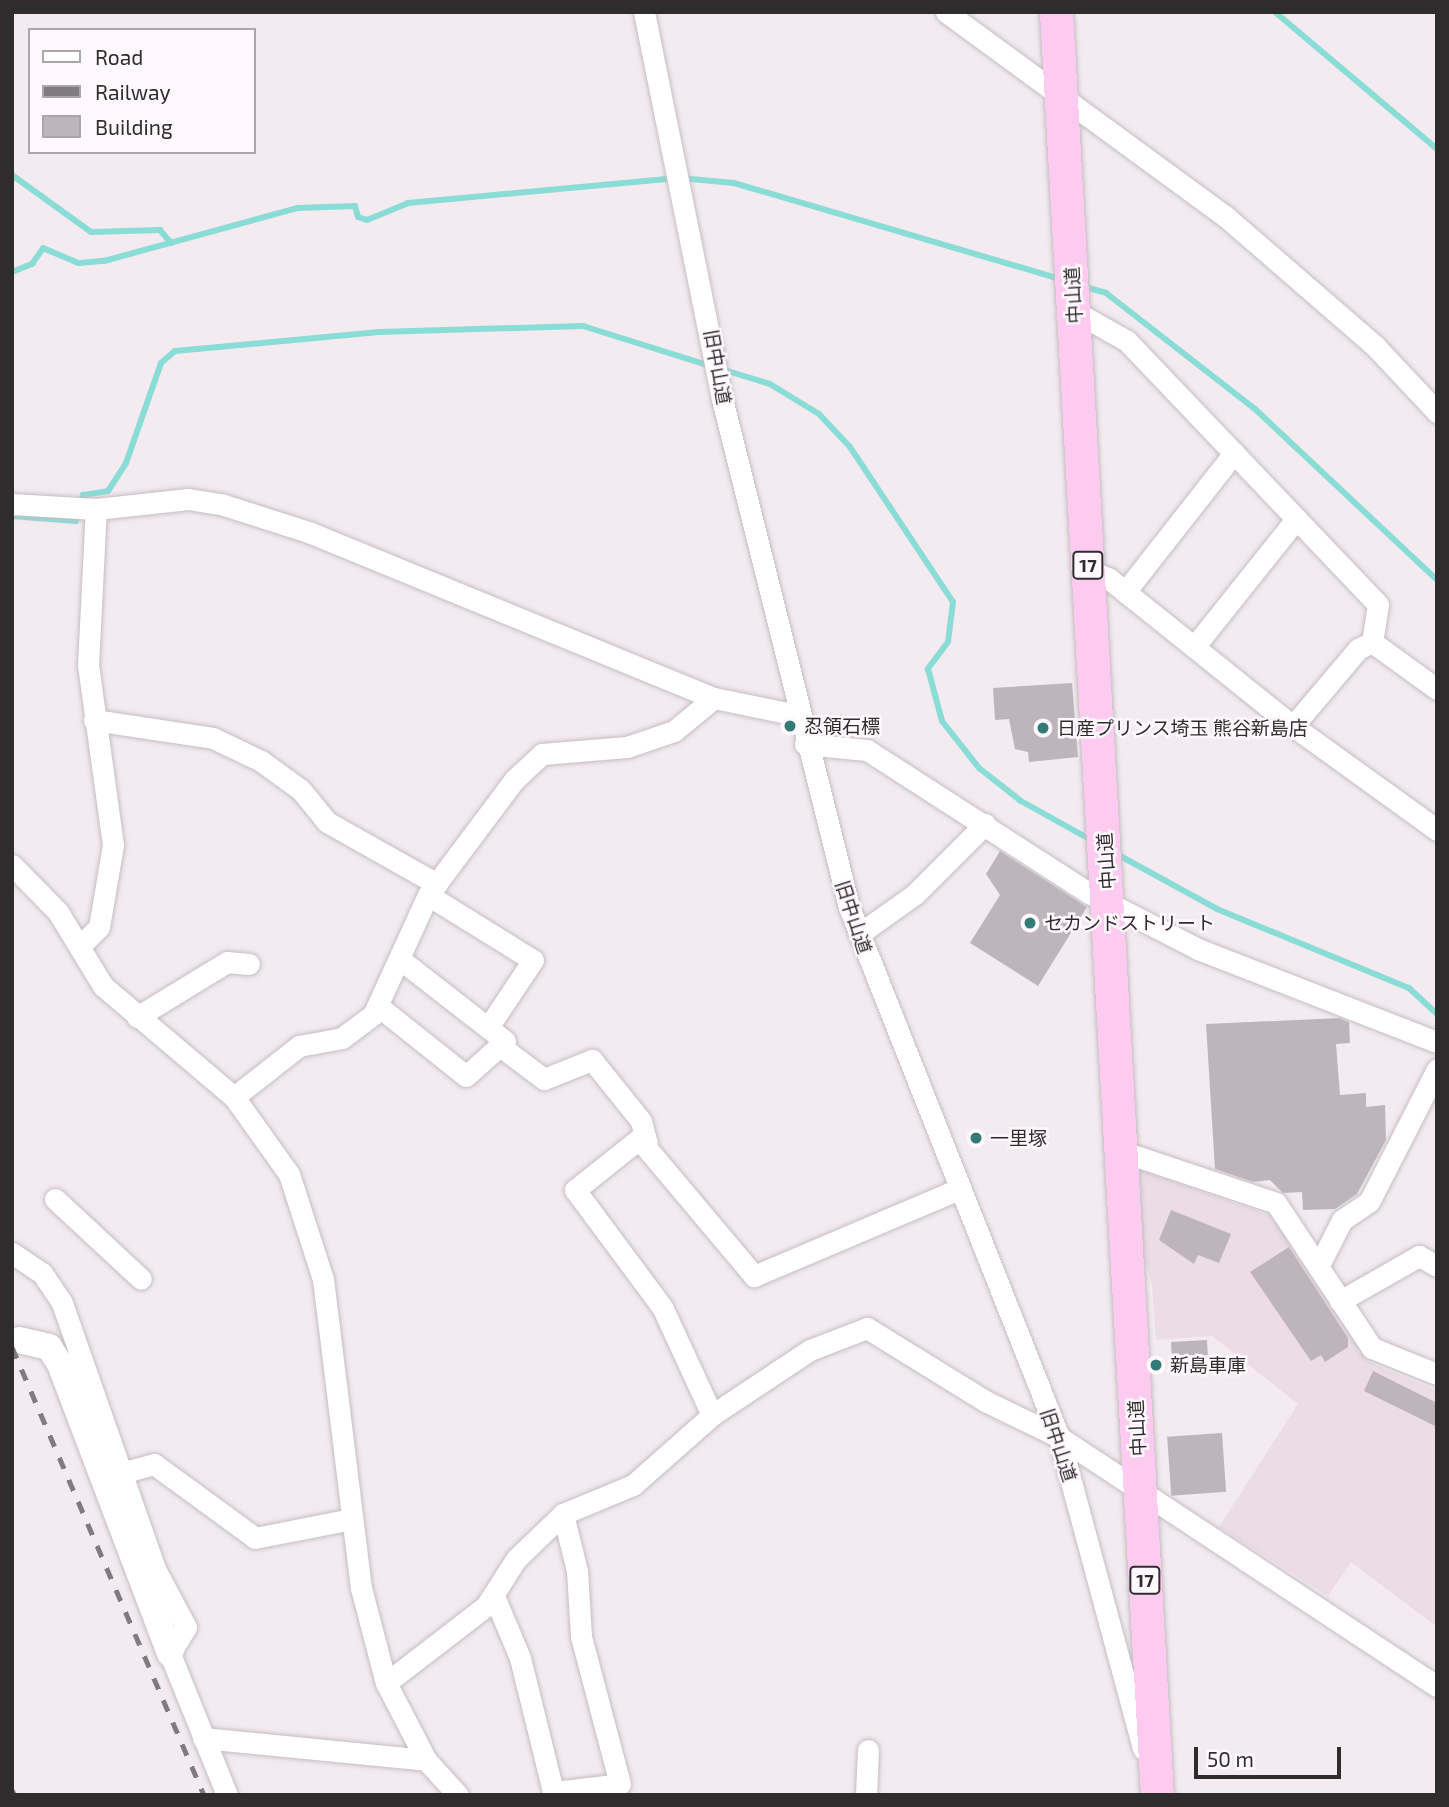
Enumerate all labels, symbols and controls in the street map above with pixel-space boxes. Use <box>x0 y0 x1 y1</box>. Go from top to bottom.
legend <box>28 28 256 154</box>
text: Road <box>95 44 143 69</box>
text: Railway <box>95 79 171 104</box>
text: Building <box>95 114 173 139</box>
street label: 中山道 <box>1060 266 1086 324</box>
street label: 旧中山道 <box>700 328 736 406</box>
road number: 17 <box>1072 550 1104 580</box>
place label: 忍領石標 <box>804 715 880 737</box>
place label: 日産プリンス埼玉 熊谷新島店 <box>1057 717 1308 739</box>
marker: 忍領石標 <box>782 718 798 734</box>
marker: 日産プリンス埼玉 熊谷新島店 <box>1035 720 1051 736</box>
street label: 中山道 <box>1093 832 1119 890</box>
street label: 旧中山道 <box>831 877 877 957</box>
place label: セカンドストリート <box>1044 912 1215 934</box>
marker: セカンドストリート <box>1022 915 1038 931</box>
place label: 一里塚 <box>990 1127 1047 1149</box>
marker: 一里塚 <box>968 1130 984 1146</box>
place label: 新島車庫 <box>1170 1354 1246 1376</box>
marker: 新島車庫 <box>1148 1357 1164 1373</box>
street label: 中山道 <box>1124 1399 1150 1457</box>
street label: 旧中山道 <box>1036 1405 1082 1485</box>
road number: 17 <box>1129 1566 1161 1595</box>
scale bar <box>1197 1734 1344 1778</box>
text: 50 m <box>1207 1746 1254 1771</box>

